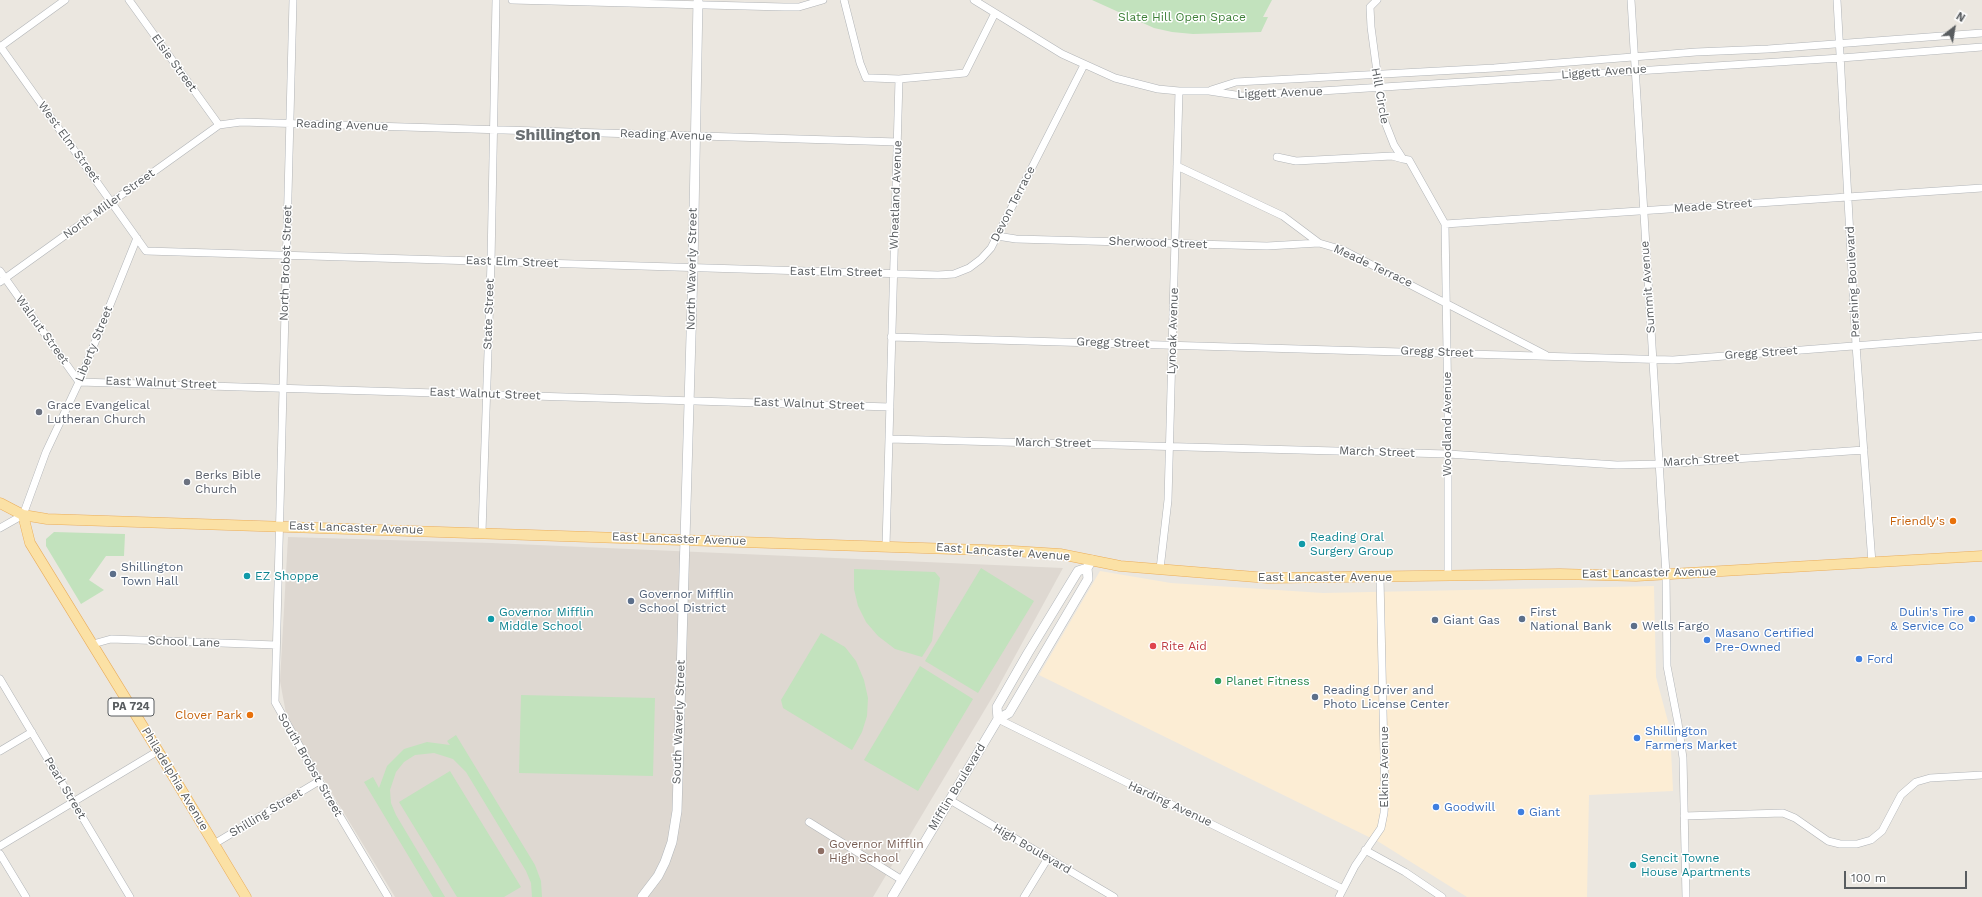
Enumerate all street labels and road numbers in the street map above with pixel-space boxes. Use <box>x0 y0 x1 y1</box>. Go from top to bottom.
street label: Elsie Street <box>148 31 200 95</box>
street label: Liggett Avenue <box>1561 62 1647 82</box>
street label: Hill Circle <box>1368 67 1392 125</box>
street label: Liggett Avenue <box>1237 84 1323 102</box>
street label: West Elm Street <box>35 99 103 185</box>
street label: Reading Avenue <box>295 116 389 134</box>
street label: Reading Avenue <box>619 126 713 144</box>
street label: Wheatland Avenue <box>887 140 905 250</box>
street label: Devon Terrace <box>988 164 1038 244</box>
street label: North Miller Street <box>60 166 158 242</box>
street label: Meade Street <box>1673 196 1753 216</box>
street label: North Brobst Street <box>277 205 295 321</box>
street label: North Waverly Street <box>684 208 700 330</box>
street label: Pershing Boulevard <box>1843 226 1863 338</box>
street label: Sherwood Street <box>1108 234 1208 252</box>
street label: Summit Avenue <box>1638 240 1658 334</box>
street label: Meade Terrace <box>1331 241 1415 291</box>
street label: East Elm Street <box>465 253 559 271</box>
street label: East Elm Street <box>789 264 883 280</box>
street label: State Street <box>481 278 497 350</box>
street label: Lynoak Avenue <box>1164 287 1182 375</box>
street label: Walnut Street <box>12 293 72 367</box>
street label: Liberty Street <box>72 304 116 384</box>
street label: Gregg Street <box>1076 335 1150 351</box>
street label: Gregg Street <box>1724 343 1798 363</box>
street label: Gregg Street <box>1400 344 1474 360</box>
street label: Woodland Avenue <box>1440 372 1454 476</box>
street label: East Walnut Street <box>105 374 217 392</box>
street label: East Walnut Street <box>429 385 541 403</box>
street label: East Walnut Street <box>753 395 865 413</box>
street label: March Street <box>1015 435 1091 451</box>
street label: March Street <box>1339 443 1415 461</box>
street label: March Street <box>1663 450 1739 470</box>
street label: East Lancaster Avenue <box>289 518 423 538</box>
street label: East Lancaster Avenue <box>612 529 746 549</box>
street label: East Lancaster Avenue <box>935 540 1071 564</box>
street label: East Lancaster Avenue <box>1582 565 1716 581</box>
street label: East Lancaster Avenue <box>1258 570 1392 584</box>
street label: School Lane <box>148 634 220 650</box>
street label: South Waverly Street <box>670 660 688 784</box>
road number: PA 724 <box>108 698 154 716</box>
street label: South Brobst Street <box>274 710 346 820</box>
street label: Philadelphia Avenue <box>138 725 212 833</box>
street label: Elkins Avenue <box>1377 726 1391 808</box>
street label: Mifflin Boulevard <box>925 741 989 833</box>
street label: Pearl Street <box>41 754 89 822</box>
street label: Harding Avenue <box>1126 778 1214 830</box>
street label: Shilling Street <box>227 785 305 841</box>
street label: High Boulevard <box>990 821 1074 877</box>

